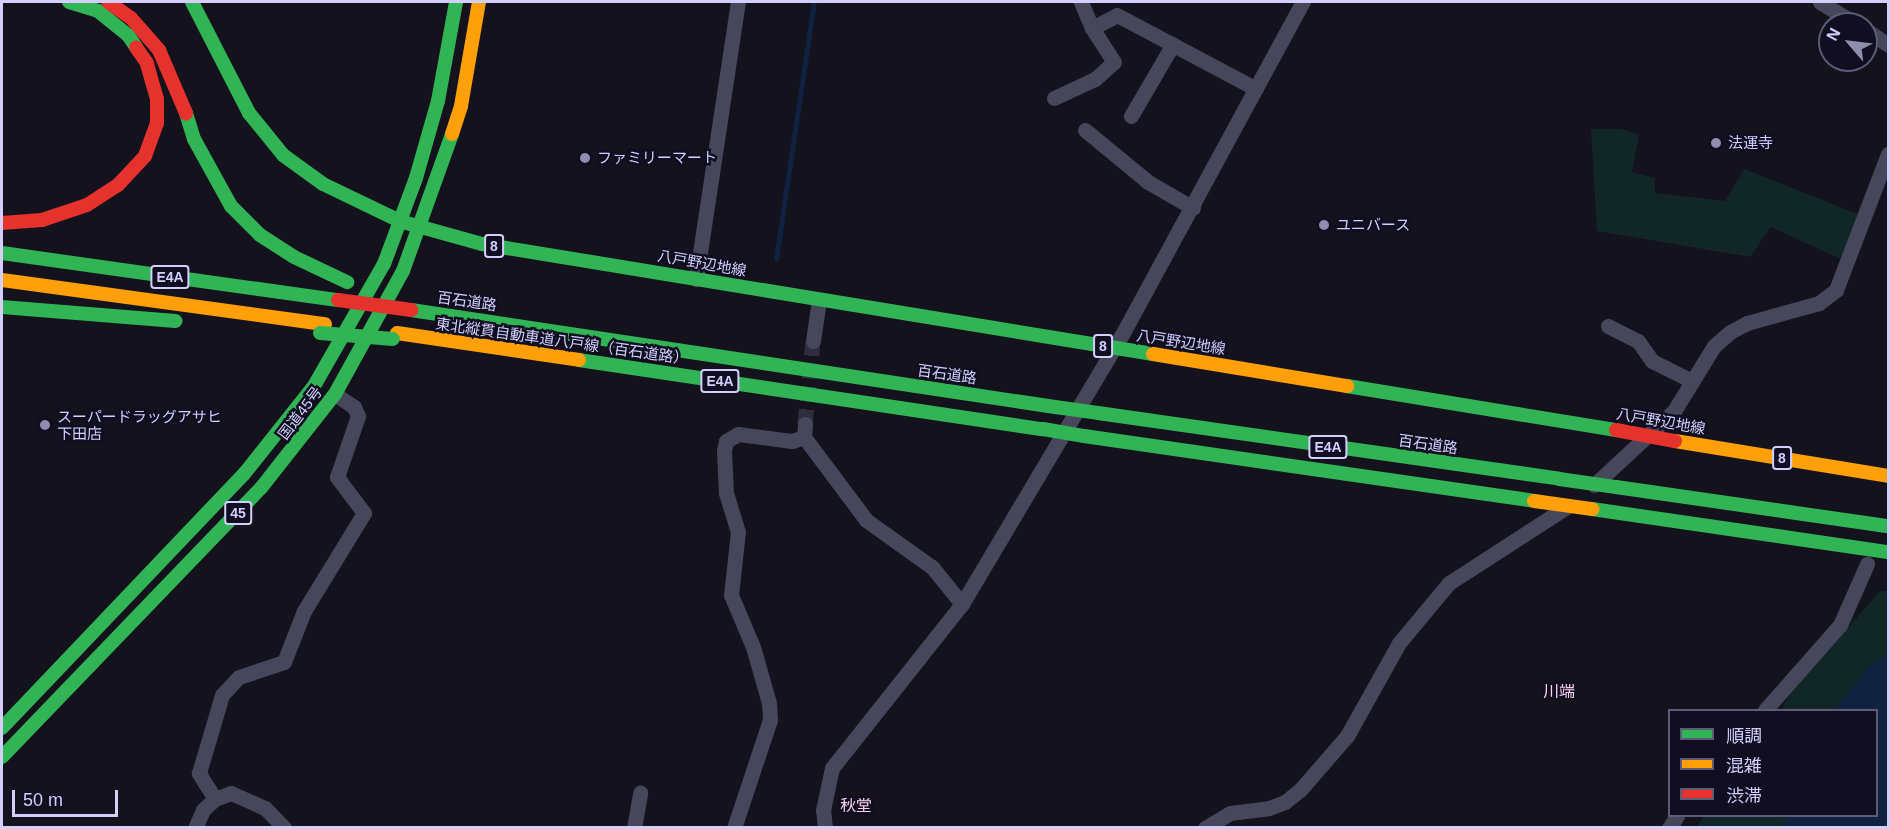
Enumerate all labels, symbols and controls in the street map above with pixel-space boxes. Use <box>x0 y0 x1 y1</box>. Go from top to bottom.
north arrow <box>1818 12 1878 72</box>
text: N <box>1823 25 1844 43</box>
place label: 法運寺 <box>1728 134 1773 152</box>
marker: 法運寺 <box>1709 136 1723 150</box>
place label: ファミリーマート <box>597 149 717 167</box>
marker: ファミリーマート <box>578 151 592 165</box>
place label: ユニバース <box>1336 216 1411 234</box>
marker: ユニバース <box>1317 218 1331 232</box>
road number: 8 <box>484 235 504 257</box>
street label: 八戸野辺地線 <box>656 246 748 280</box>
road number: E4A <box>149 266 191 288</box>
street label: 百石道路 <box>436 288 498 314</box>
street label: 東北縦貫自動車道八戸線（百石道路） <box>434 314 690 368</box>
street label: 八戸野辺地線 <box>1135 326 1227 358</box>
road number: 8 <box>1092 335 1114 357</box>
street label: 百石道路 <box>916 361 978 387</box>
road number: E4A <box>699 370 741 392</box>
street label: 国道45号 <box>274 383 326 443</box>
street label: 八戸野辺地線 <box>1615 404 1707 438</box>
place label: スーパードラッグアサヒ 下田店 <box>57 407 222 442</box>
marker: スーパードラッグアサヒ 下田店 <box>38 418 52 432</box>
street label: 百石道路 <box>1397 431 1459 457</box>
road number: E4A <box>1307 436 1349 458</box>
road number: 8 <box>1772 447 1792 469</box>
road number: 45 <box>223 502 253 524</box>
district label: 川端 <box>1543 682 1575 702</box>
legend <box>1668 709 1878 817</box>
text: 順調 <box>1726 726 1762 746</box>
text: 混雑 <box>1726 756 1762 776</box>
scale bar <box>15 778 122 816</box>
text: 渋滞 <box>1726 786 1762 806</box>
text: 50 m <box>23 790 63 810</box>
district label: 秋堂 <box>840 796 872 816</box>

